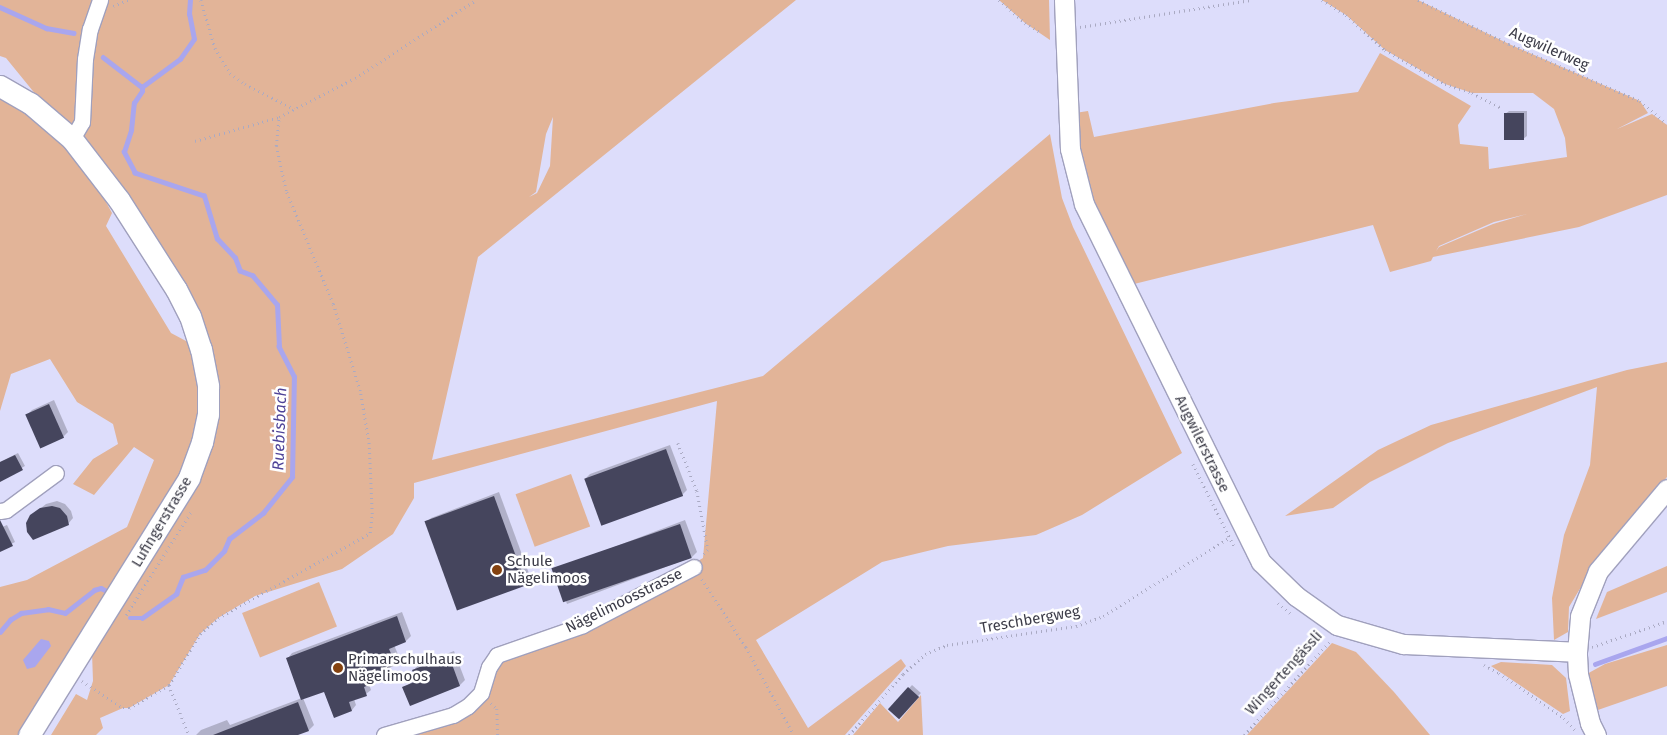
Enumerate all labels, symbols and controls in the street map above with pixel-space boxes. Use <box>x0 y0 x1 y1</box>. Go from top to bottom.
street label: Augwilerweg <box>1506 23 1592 75</box>
water label: Ruebisbach <box>269 387 291 471</box>
street label: Augwilerstrasse <box>1171 392 1233 496</box>
street label: Lufingerstrasse <box>128 473 196 571</box>
place label: Schule Nägelimoos <box>507 552 587 587</box>
marker: Schule Nägelimoos <box>491 564 503 576</box>
street label: Nägelimoosstrasse <box>563 565 685 637</box>
street label: Treschbergweg <box>979 602 1081 638</box>
street label: Wingertengässli <box>1241 627 1327 719</box>
place label: Primarschulhaus Nägelimoos <box>348 650 462 685</box>
marker: Primarschulhaus Nägelimoos <box>332 662 344 674</box>

